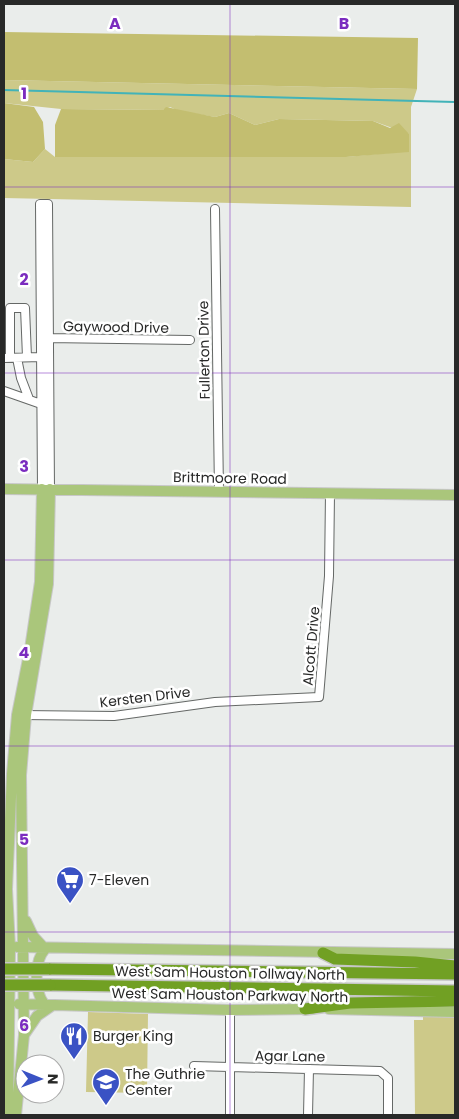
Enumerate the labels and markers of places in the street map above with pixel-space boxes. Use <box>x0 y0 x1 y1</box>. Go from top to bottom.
supermarket icon: 7-Eleven <box>55 865 85 904</box>
place label: 7-Eleven <box>89 870 149 890</box>
restaurant icon: Burger King <box>59 1021 89 1060</box>
place label: Burger King <box>93 1026 173 1046</box>
place label: The Guthrie Center <box>125 1064 206 1100</box>
school or university icon: The Guthrie Center <box>91 1067 121 1106</box>

